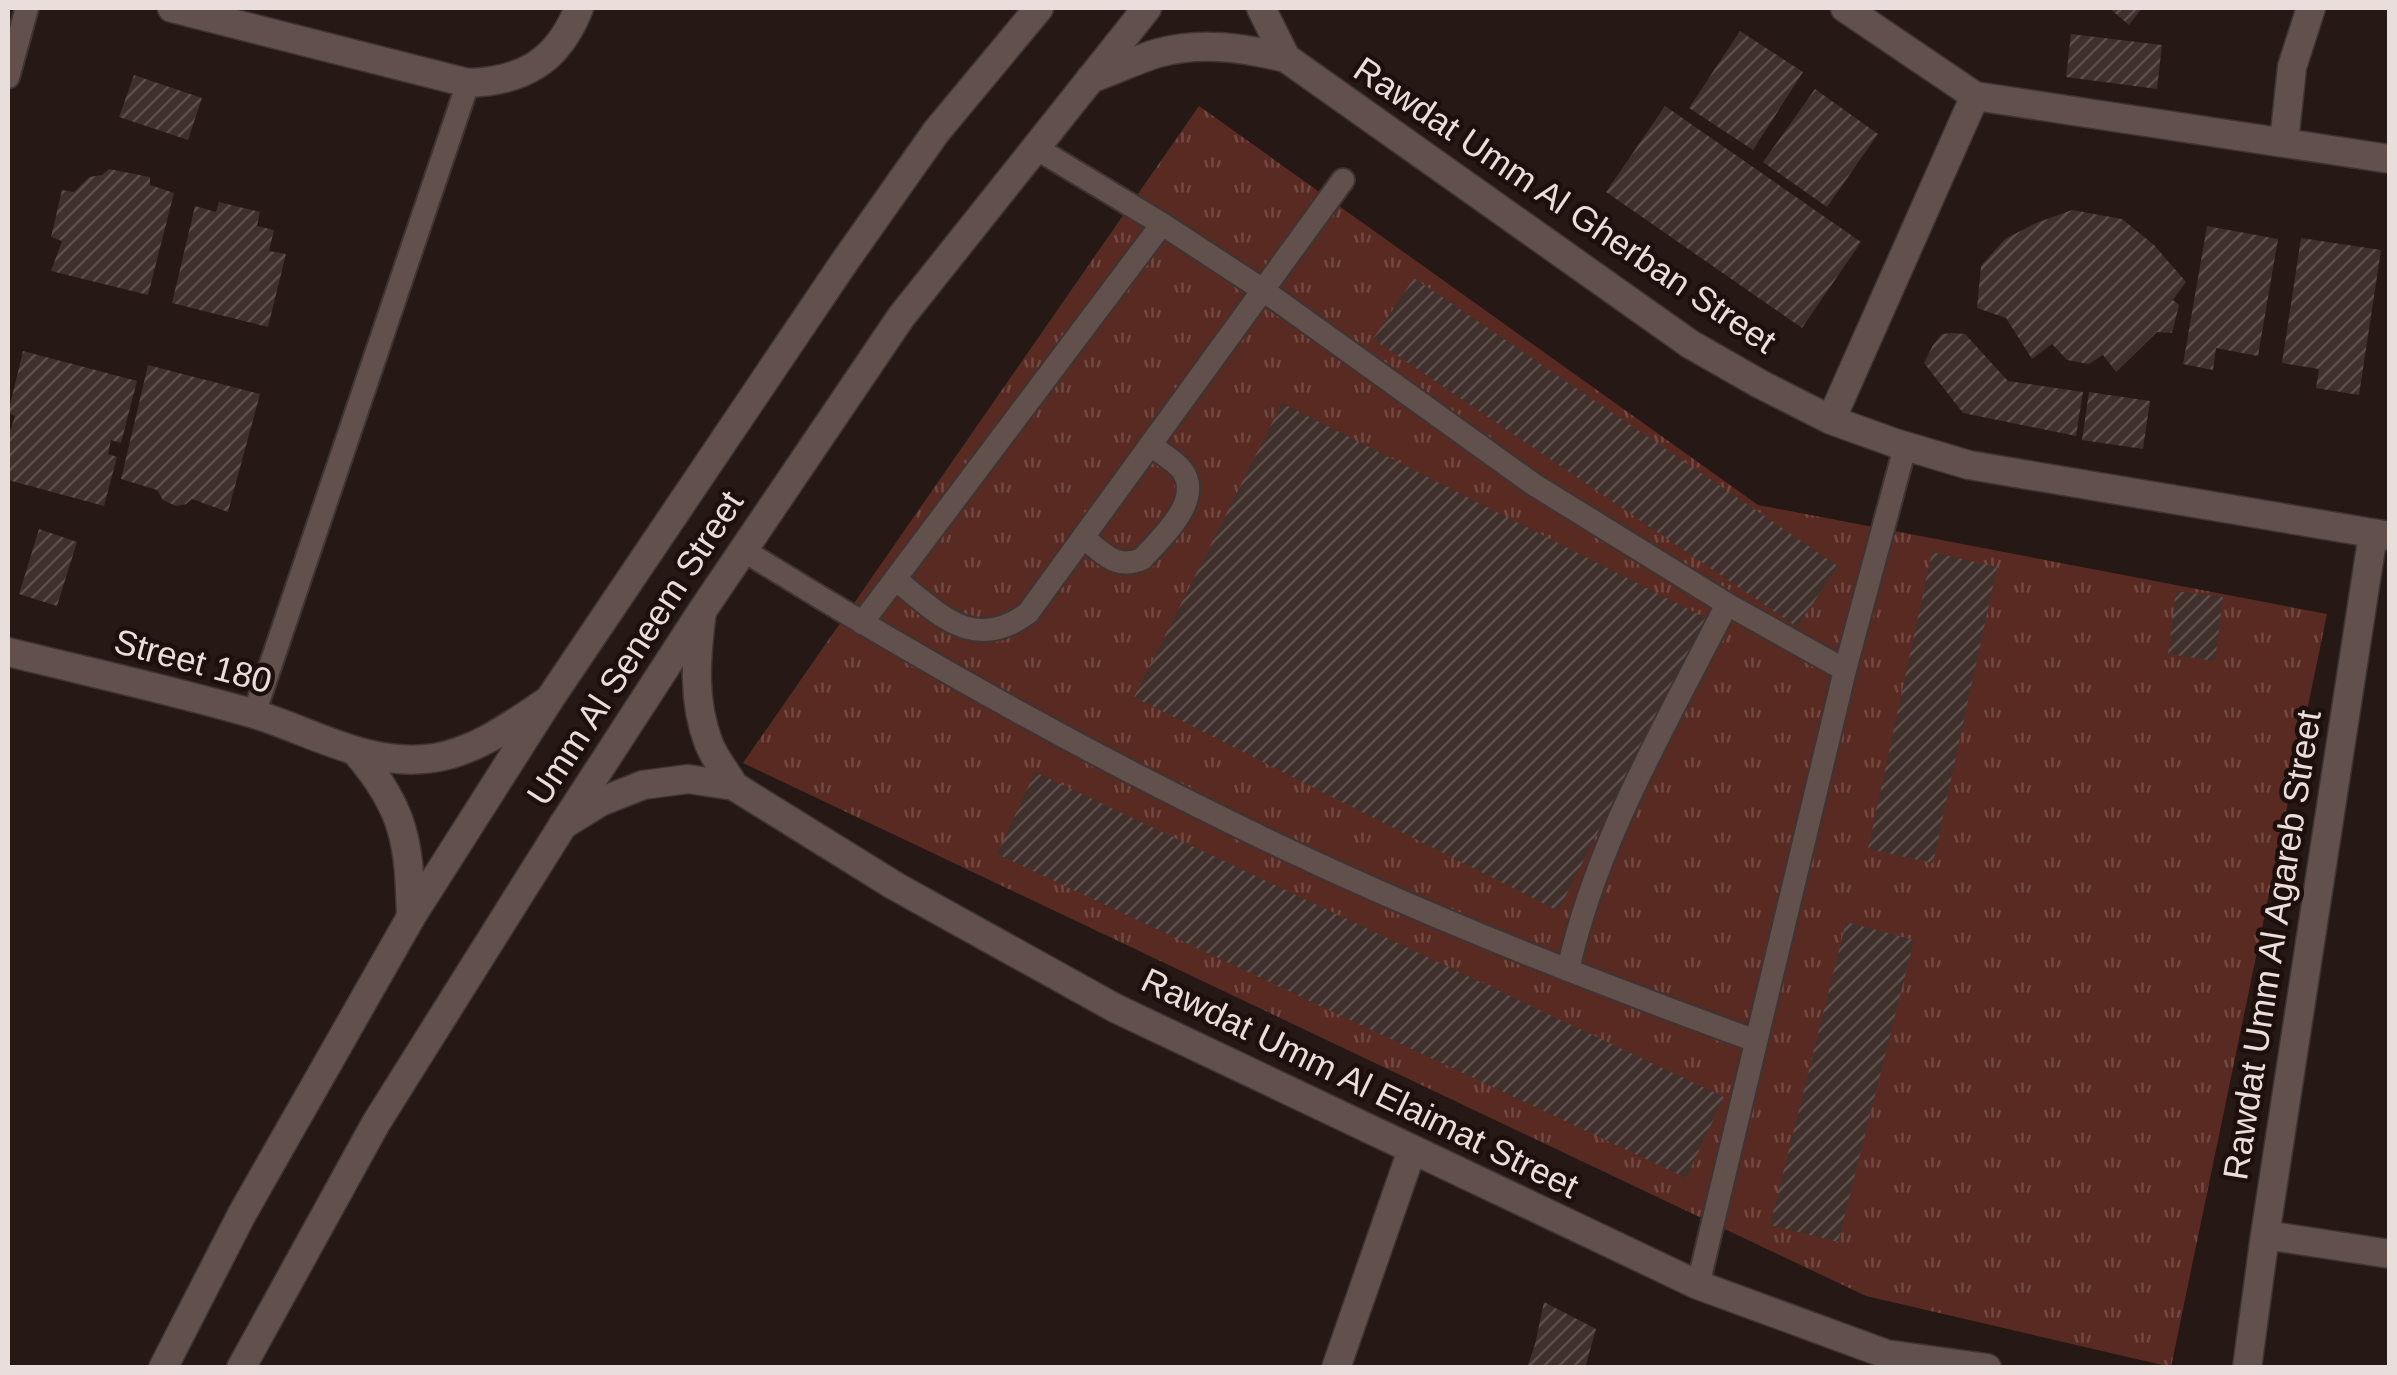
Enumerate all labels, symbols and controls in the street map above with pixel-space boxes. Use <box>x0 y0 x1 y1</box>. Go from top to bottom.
street label: Rawdat Umm Al Gherban Street <box>1347 49 1784 361</box>
street label: Umm Al Seneem Street <box>519 484 751 812</box>
street label: Street 180 <box>110 621 276 700</box>
street label: Rawdat Umm Al Agareb Street <box>2215 707 2328 1182</box>
street label: Rawdat Umm Al Elaimat Street <box>1136 960 1585 1205</box>

